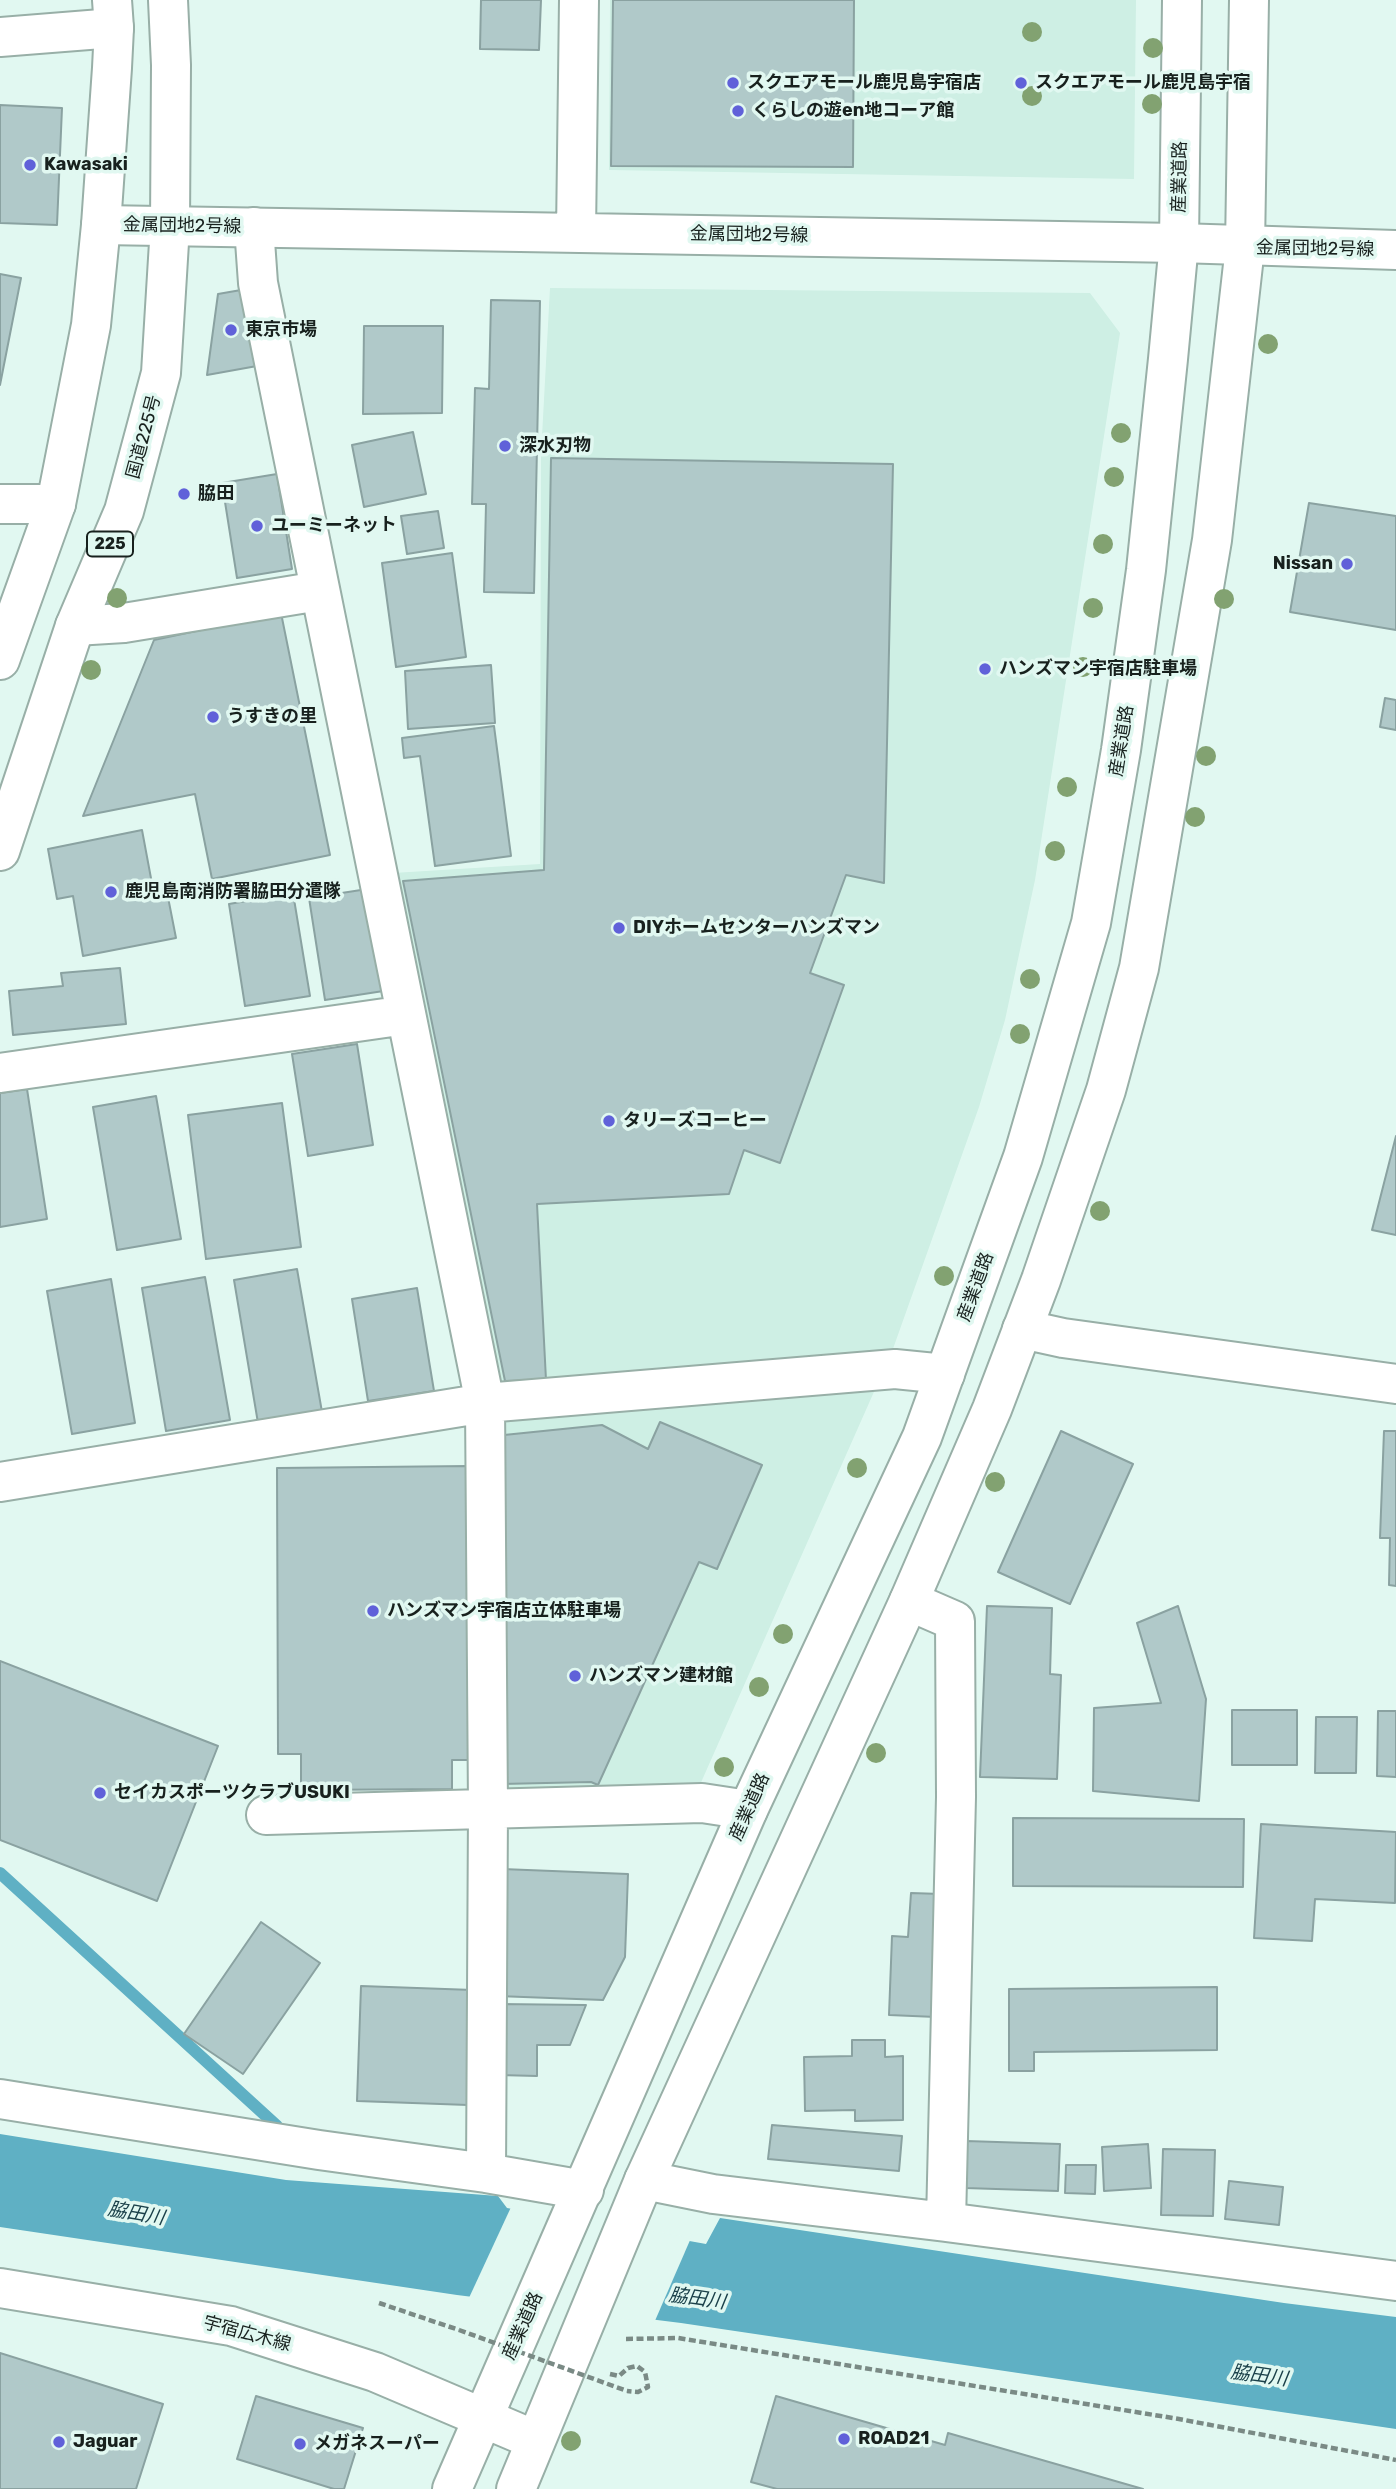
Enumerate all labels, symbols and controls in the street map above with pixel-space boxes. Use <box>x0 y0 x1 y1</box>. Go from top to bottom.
place label: スクエアモール鹿児島宇宿店 <box>747 72 981 94</box>
place label: スクエアモール鹿児島宇宿 <box>1035 72 1251 94</box>
marker: スクエアモール鹿児島宇宿店 <box>725 75 741 91</box>
marker: スクエアモール鹿児島宇宿 <box>1013 75 1029 91</box>
place label: くらしの遊en地コーア館 <box>752 100 954 122</box>
marker: くらしの遊en地コーア館 <box>730 103 746 119</box>
street label: 産業道路 <box>1169 141 1191 213</box>
place label: Kawasaki <box>44 154 128 176</box>
marker: Kawasaki <box>22 157 38 173</box>
street label: 金属団地2号線 <box>123 214 241 238</box>
street label: 金属団地2号線 <box>690 223 808 247</box>
street label: 金属団地2号線 <box>1256 237 1374 261</box>
place label: 東京市場 <box>245 319 317 341</box>
marker: 東京市場 <box>223 322 239 338</box>
street label: 国道225号 <box>122 393 166 481</box>
place label: 深水刃物 <box>519 435 591 457</box>
marker: 深水刃物 <box>497 438 513 454</box>
place label: 脇田 <box>198 483 234 505</box>
marker: 脇田 <box>176 486 192 502</box>
place label: ユーミーネット <box>271 515 397 537</box>
marker: ユーミーネット <box>249 518 265 534</box>
road number: 225 <box>87 531 133 556</box>
place label: Nissan <box>1273 553 1333 575</box>
marker: Nissan <box>1339 556 1355 572</box>
place label: ハンズマン宇宿店駐車場 <box>999 658 1197 680</box>
marker: ハンズマン宇宿店駐車場 <box>977 661 993 677</box>
street label: 産業道路 <box>1106 704 1138 778</box>
place label: うすきの里 <box>227 706 317 728</box>
marker: うすきの里 <box>205 709 221 725</box>
place label: 鹿児島南消防署脇田分遣隊 <box>125 881 341 903</box>
marker: 鹿児島南消防署脇田分遣隊 <box>103 884 119 900</box>
place label: DIYホームセンターハンズマン <box>633 917 880 939</box>
marker: DIYホームセンターハンズマン <box>611 920 627 936</box>
place label: タリーズコーヒー <box>623 1110 767 1132</box>
marker: タリーズコーヒー <box>601 1113 617 1129</box>
street label: 産業道路 <box>954 1249 998 1325</box>
place label: ハンズマン宇宿店立体駐車場 <box>387 1600 621 1622</box>
marker: ハンズマン宇宿店立体駐車場 <box>365 1603 381 1619</box>
place label: ハンズマン建材館 <box>589 1665 733 1687</box>
marker: ハンズマン建材館 <box>567 1668 583 1684</box>
street label: 産業道路 <box>725 1770 775 1844</box>
place label: セイカスポーツクラブUSUKI <box>114 1782 350 1804</box>
marker: セイカスポーツクラブUSUKI <box>92 1785 108 1801</box>
water label: 脇田川 <box>106 2198 166 2230</box>
water label: 脇田川 <box>667 2284 727 2314</box>
street label: 産業道路 <box>498 2289 548 2363</box>
street label: 宇宿広木線 <box>201 2312 293 2356</box>
water label: 脇田川 <box>1229 2361 1289 2391</box>
place label: ROAD21 <box>858 2428 929 2450</box>
place label: Jaguar <box>73 2431 137 2453</box>
marker: ROAD21 <box>836 2431 852 2447</box>
place label: メガネスーパー <box>314 2433 440 2455</box>
marker: Jaguar <box>51 2434 67 2450</box>
marker: メガネスーパー <box>292 2436 308 2452</box>

